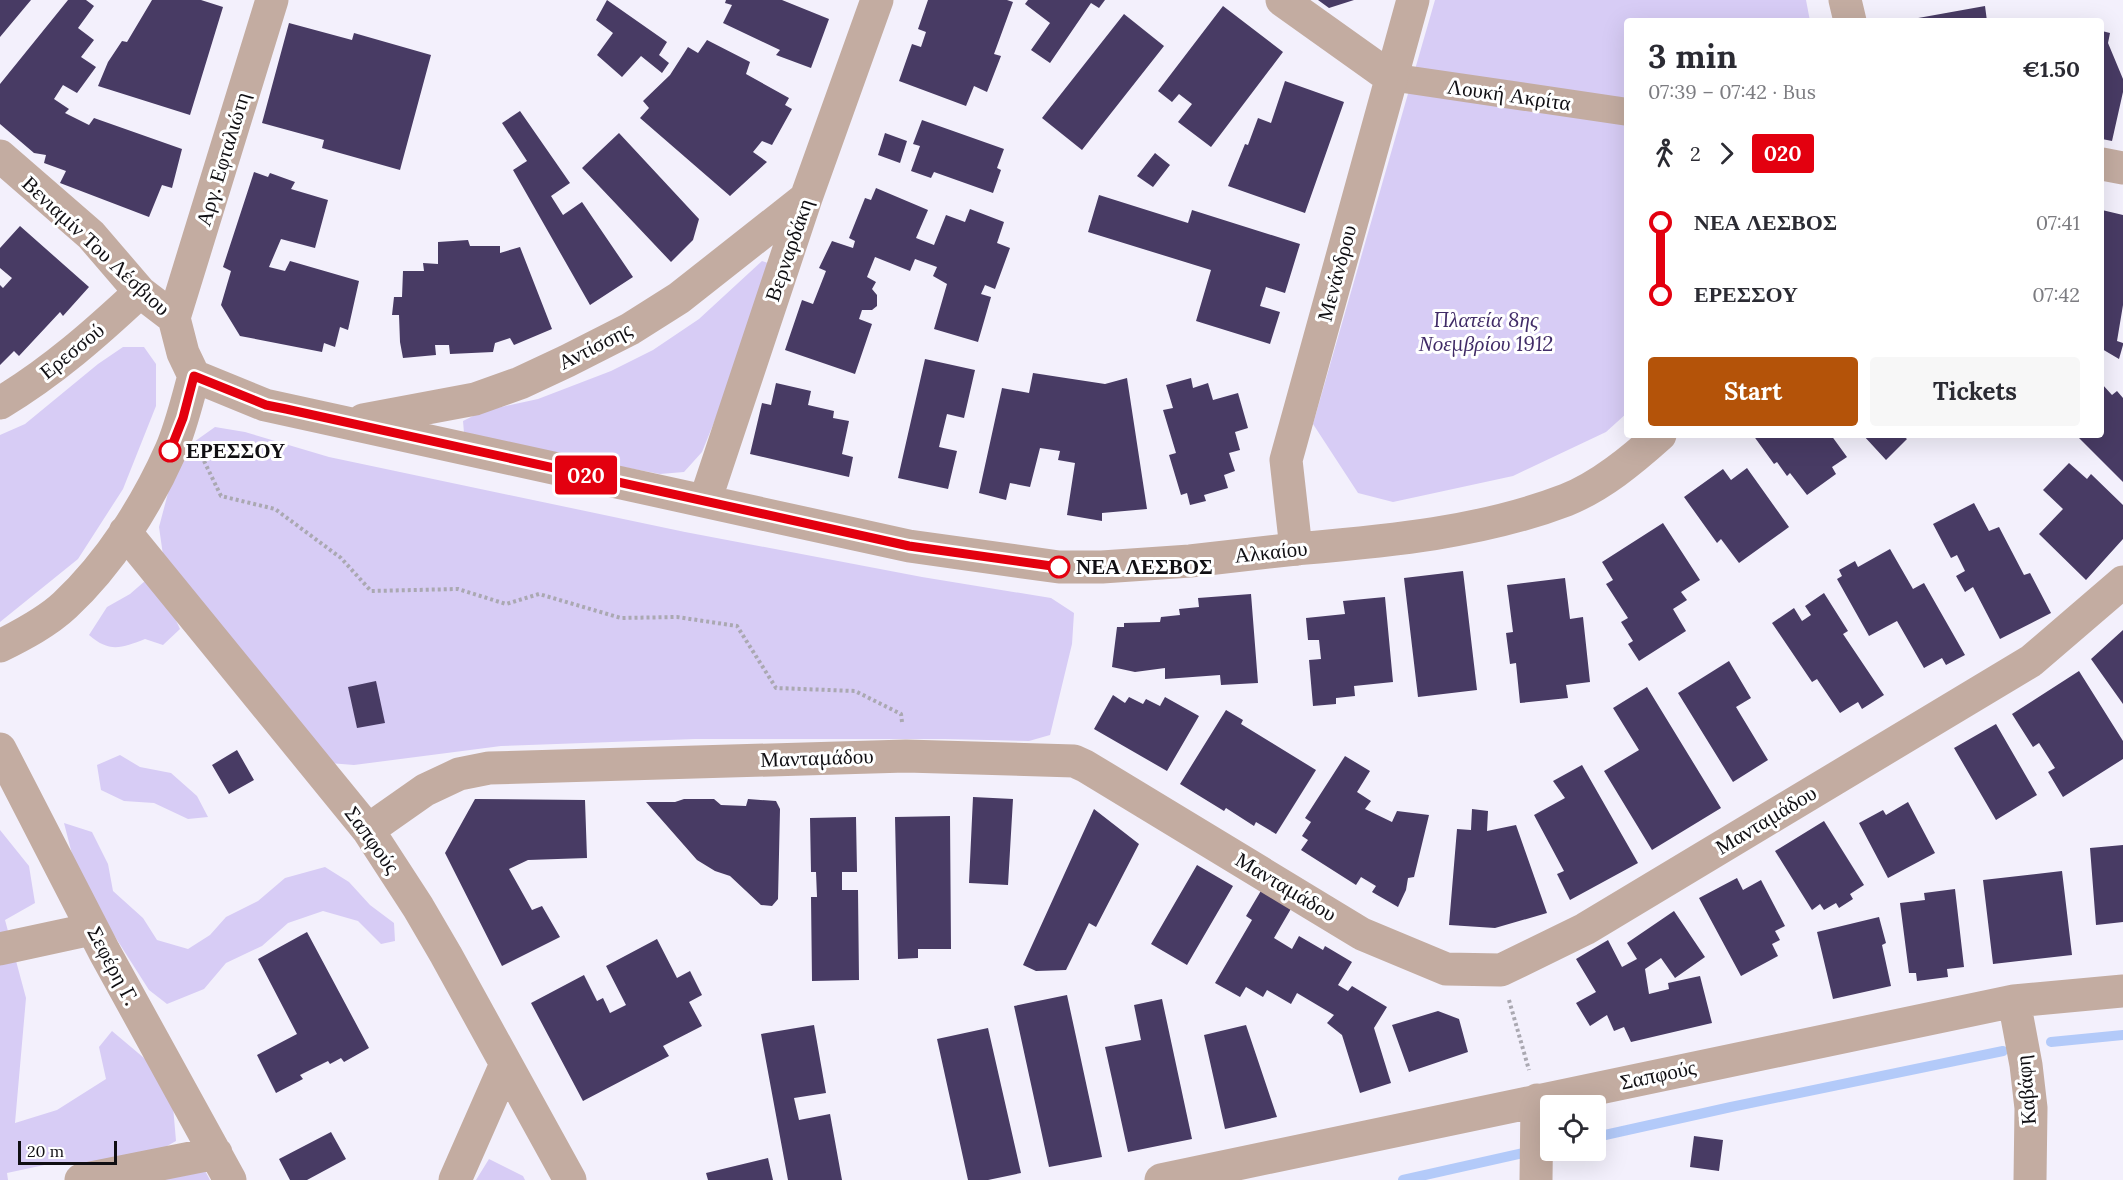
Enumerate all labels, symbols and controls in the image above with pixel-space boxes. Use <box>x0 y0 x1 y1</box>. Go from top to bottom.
text: 3 min <box>1648 35 1737 77</box>
text: €1.50 <box>2022 55 2080 83</box>
street label: Λουκή Ακρίτα <box>1446 72 1573 117</box>
text: 07:39 – 07:42 · Bus <box>1648 79 1816 104</box>
street label: Αργ. Εφταλιώτη <box>189 89 256 229</box>
icon: walk <box>1648 137 1681 170</box>
icon: forward <box>1710 137 1743 170</box>
text: 020 <box>1764 140 1802 167</box>
text: 2 <box>1690 141 1701 166</box>
street label: Βενιαμίν Του Λέσβιου <box>17 170 176 321</box>
street label: Βερναρδάκη <box>758 195 819 305</box>
text: ΝΕΑ ΛΕΣΒΟΣ <box>1694 208 1837 236</box>
text: 07:41 <box>2036 210 2080 235</box>
street label: Μενάνδρου <box>1311 222 1362 324</box>
text: ΕΡΕΣΣΟΥ <box>1694 280 1798 308</box>
text: 07:42 <box>2032 282 2080 307</box>
park label: Πλατεία 8ης Νοεμβρίου 1912 <box>1418 306 1553 357</box>
street label: Αντίσσης <box>553 315 637 376</box>
street label: Ερεσσού <box>34 316 110 385</box>
button: Start <box>1648 357 1858 426</box>
button: Tickets <box>1870 357 2080 426</box>
place label: ΕΡΕΣΣΟΥ <box>186 437 285 464</box>
marker: ΕΡΕΣΣΟΥ <box>159 440 181 462</box>
line badge: 020 <box>552 456 620 494</box>
text: 020 <box>567 462 605 489</box>
street label: Αλκαίου <box>1233 534 1309 569</box>
place label: ΝΕΑ ΛΕΣΒΟΣ <box>1076 553 1213 580</box>
marker: ΝΕΑ ΛΕΣΒΟΣ <box>1048 556 1070 578</box>
street label: Μανταμάδου <box>760 742 874 773</box>
street label: Μανταμάδου <box>1710 779 1821 860</box>
street label: Σαπφούς <box>339 801 406 879</box>
street label: Μανταμάδου <box>1231 846 1342 927</box>
street label: Σεφέρη Γ. <box>81 922 145 1010</box>
street label: Σαπφούς <box>1618 1053 1699 1096</box>
street label: Καβάφη <box>2009 1054 2042 1126</box>
map controls <box>1540 1095 1606 1161</box>
button: locate <box>1540 1095 1606 1161</box>
scale bar <box>18 1138 117 1166</box>
text: 20 m <box>27 1141 64 1161</box>

